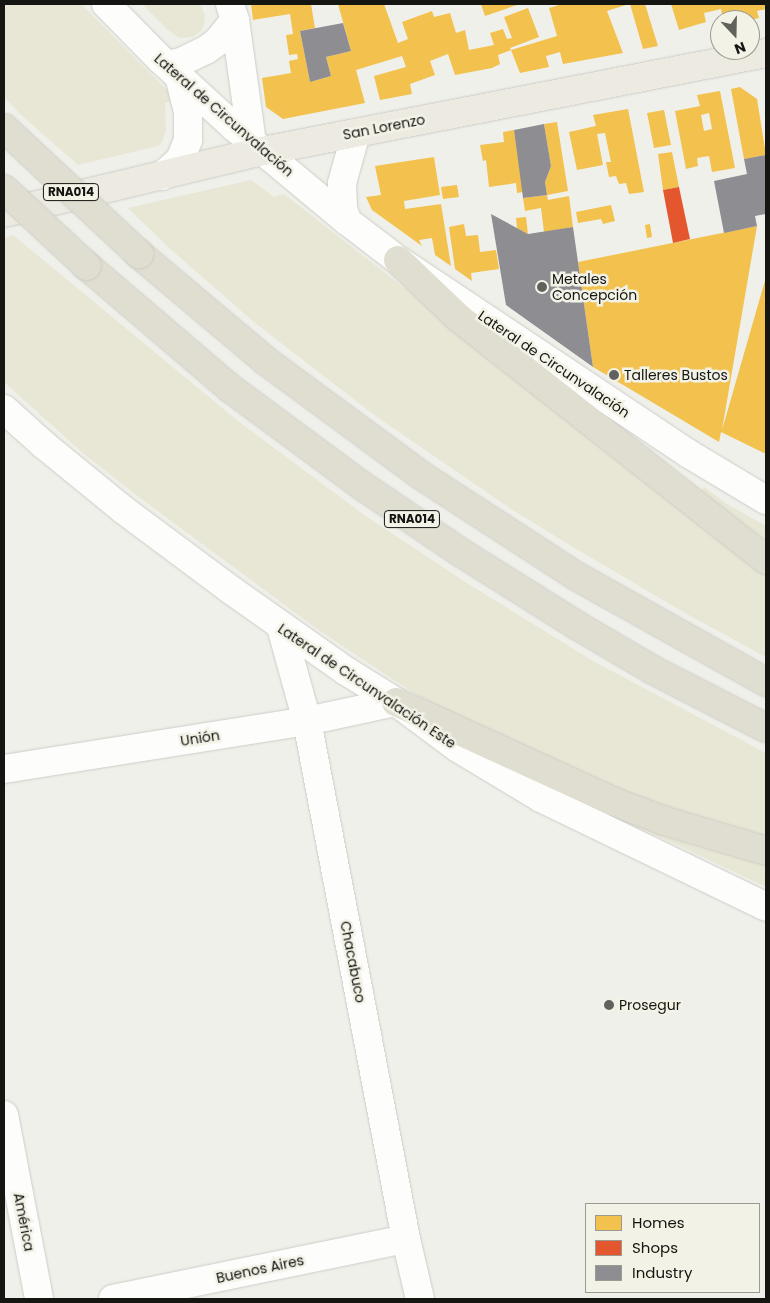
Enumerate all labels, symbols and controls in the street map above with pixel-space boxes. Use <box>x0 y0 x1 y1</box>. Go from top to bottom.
north arrow <box>710 10 760 60</box>
text: N <box>732 37 749 59</box>
street label: Lateral de Circunvalación <box>151 50 297 180</box>
street label: San Lorenzo <box>341 111 427 143</box>
road number: RNA014 <box>42 182 100 202</box>
place label: Metales Concepción <box>552 271 637 304</box>
marker: Metales Concepción <box>536 281 548 293</box>
street label: Lateral de Circunvalación <box>475 307 633 421</box>
place label: Talleres Bustos <box>624 367 728 383</box>
marker: Talleres Bustos <box>608 369 620 381</box>
road number: RNA014 <box>383 509 441 528</box>
street label: Lateral de Circunvalación Este <box>275 620 459 752</box>
street label: Unión <box>179 727 221 749</box>
street label: Chacabuco <box>337 920 369 1004</box>
place label: Prosegur <box>619 997 681 1013</box>
marker: Prosegur <box>603 999 615 1011</box>
street label: América <box>10 1191 38 1253</box>
legend <box>585 1203 760 1293</box>
text: Homes <box>632 1212 685 1233</box>
text: Shops <box>632 1237 678 1258</box>
street label: Buenos Aires <box>215 1252 305 1286</box>
text: Industry <box>632 1262 692 1283</box>

